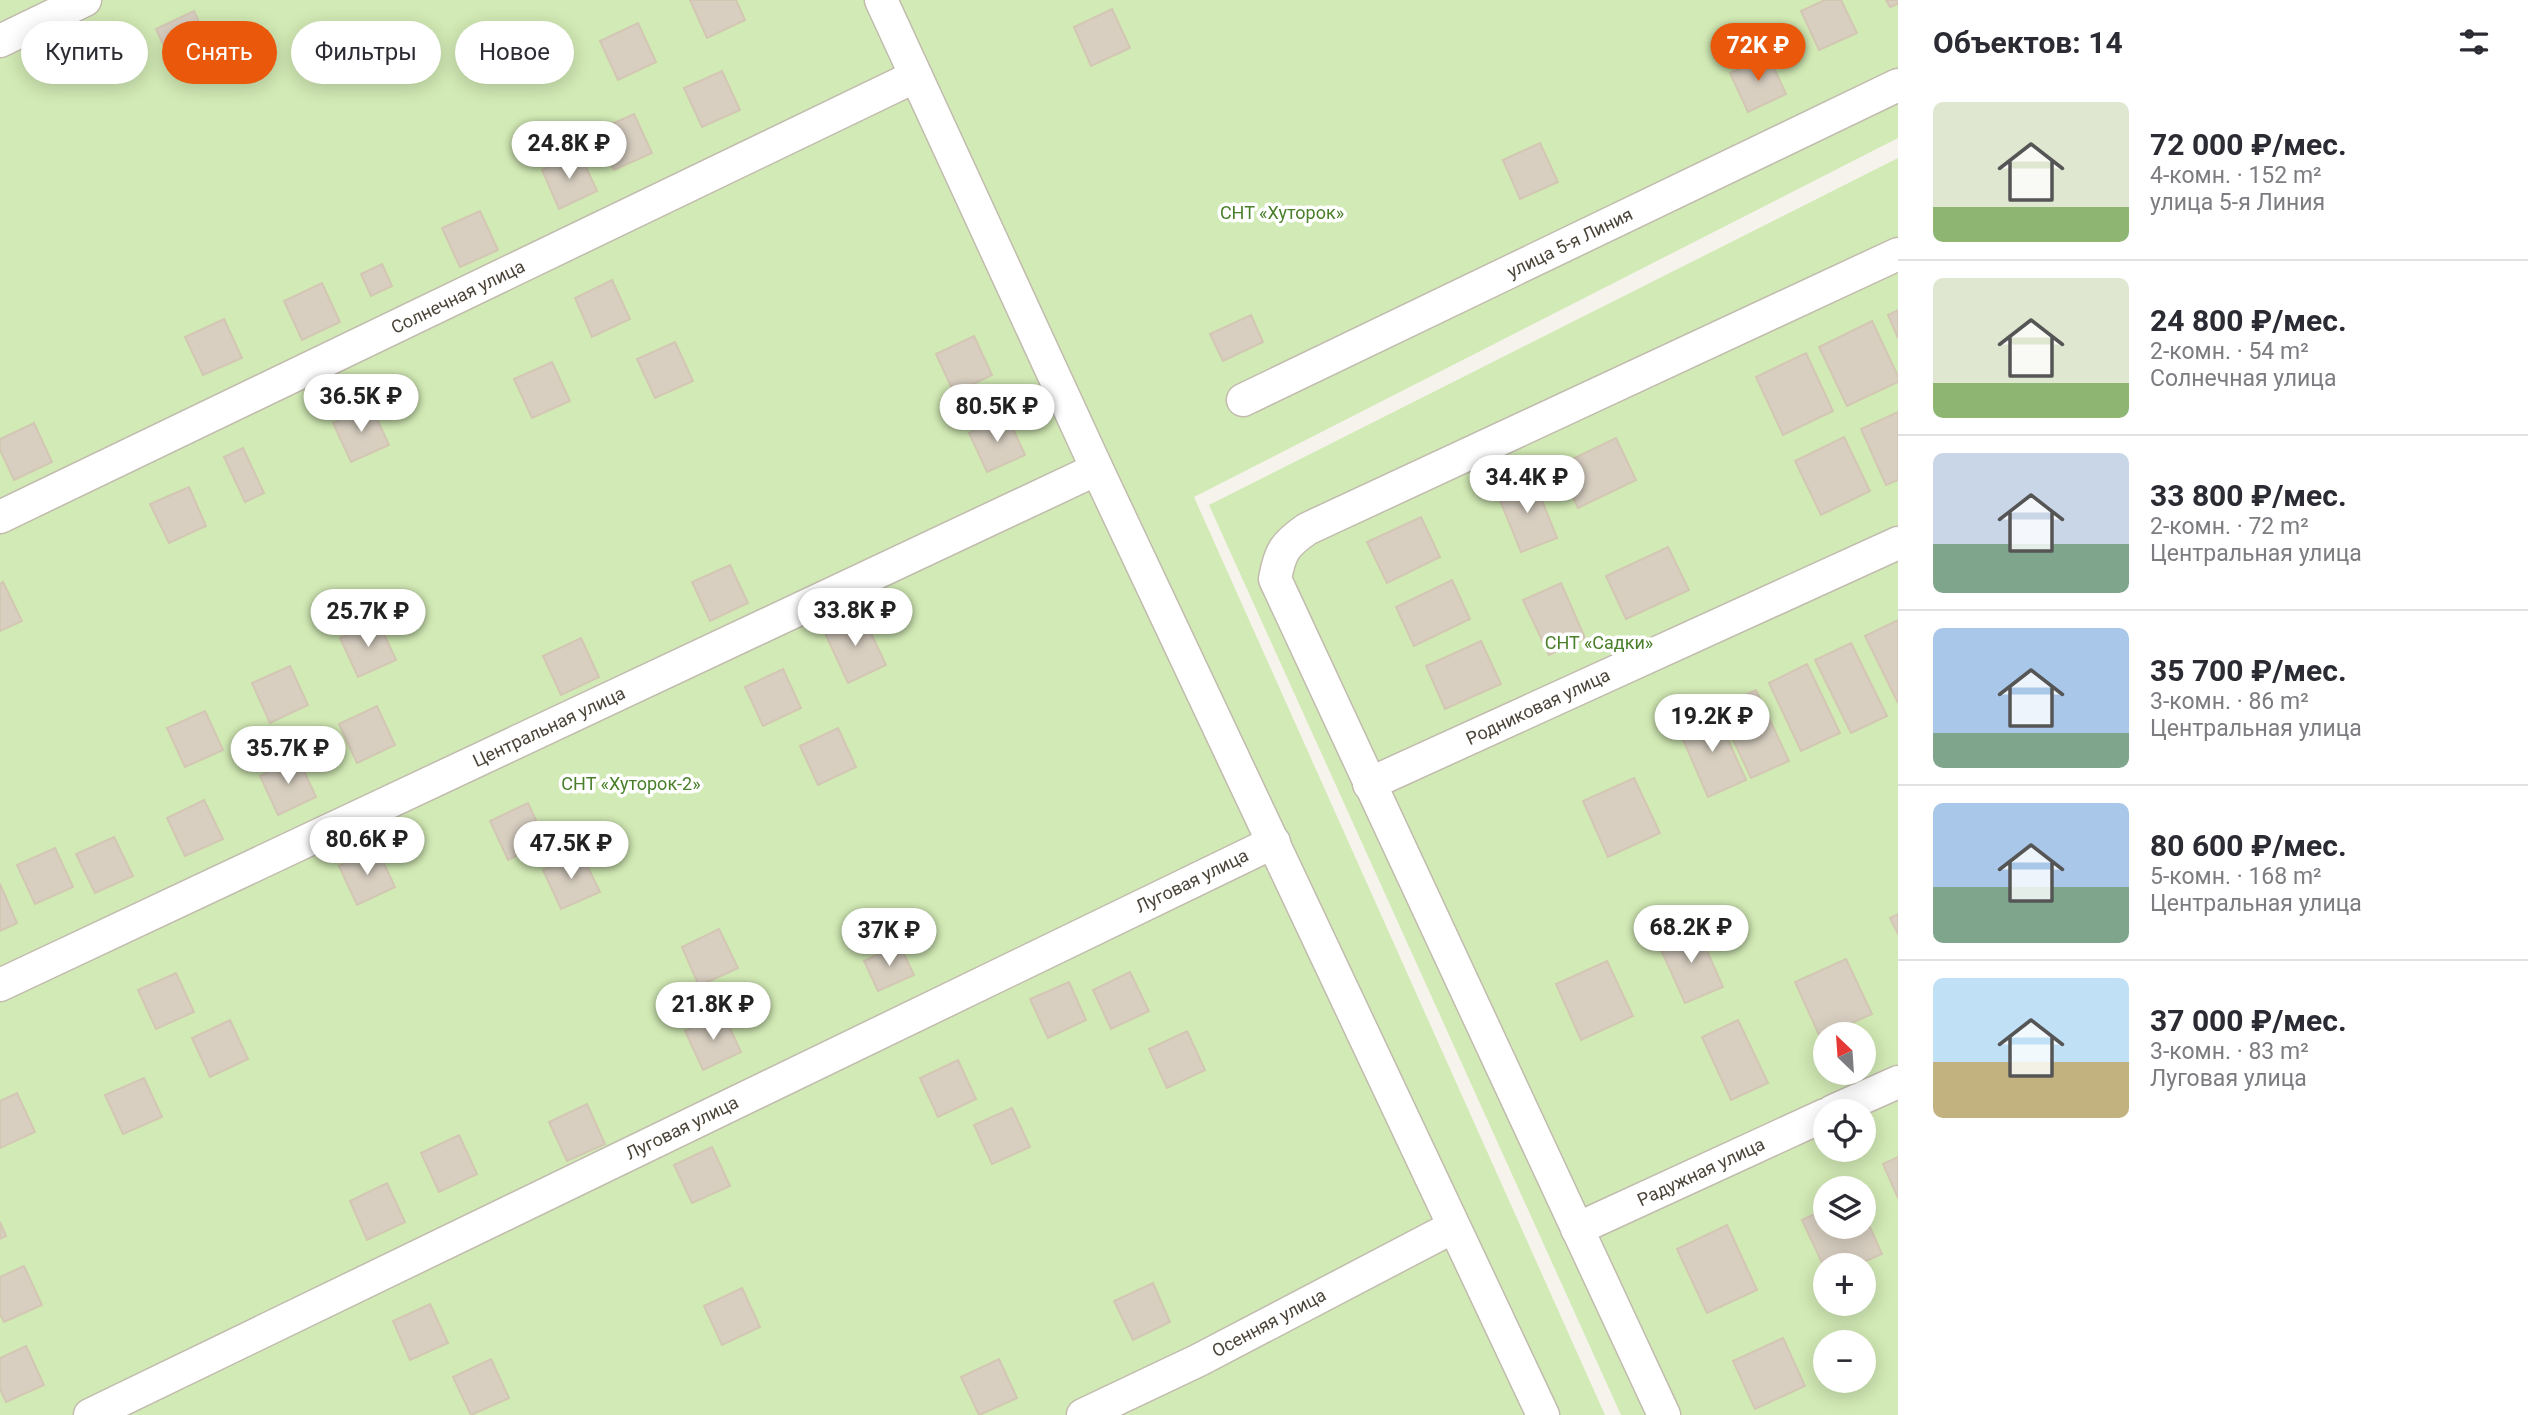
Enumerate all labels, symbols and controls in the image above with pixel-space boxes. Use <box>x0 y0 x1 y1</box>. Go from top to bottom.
chip: Купить <box>21 21 148 84</box>
chip: Снять <box>162 21 277 84</box>
chip: Фильтры <box>291 21 441 84</box>
chip: Новое <box>455 21 574 84</box>
icon: filters <box>2455 23 2493 61</box>
pin: 72K ₽ <box>1709 24 1807 83</box>
text: Объектов: 14 <box>1933 25 2123 60</box>
text: 72K ₽ <box>1727 32 1789 59</box>
pin: 24.8K ₽ <box>504 122 634 181</box>
text: 72 000 ₽/мес. <box>2150 127 2347 162</box>
text: 24.8K ₽ <box>528 130 610 157</box>
icon: home <box>1989 130 2073 214</box>
text: 4-комн. · 152 m² <box>2150 162 2322 189</box>
text: улица 5-я Линия <box>2150 189 2325 216</box>
park label: СНТ «Хуторок» <box>1220 202 1344 223</box>
street label: улица 5-я Линия <box>1504 203 1636 282</box>
street label: Солнечная улица <box>388 255 528 338</box>
text: 24 800 ₽/мес. <box>2150 303 2347 338</box>
icon: home <box>1989 306 2073 390</box>
text: 2-комн. · 54 m² <box>2150 338 2309 365</box>
text: Солнечная улица <box>2150 365 2336 392</box>
pin: 36.5K ₽ <box>296 374 426 434</box>
text: 36.5K ₽ <box>320 383 402 410</box>
pin: 80.5K ₽ <box>932 384 1062 444</box>
text: 80.5K ₽ <box>956 393 1038 420</box>
pin: 34.4K ₽ <box>1462 456 1592 515</box>
text: 34.4K ₽ <box>1486 464 1568 491</box>
text: 33 800 ₽/мес. <box>2150 478 2347 513</box>
icon: home <box>1989 481 2073 565</box>
text: 2-комн. · 72 m² <box>2150 513 2309 540</box>
text: Центральная улица <box>2150 540 2362 567</box>
pin: 33.8K ₽ <box>790 588 920 648</box>
pin: 25.7K ₽ <box>303 590 433 649</box>
text: 33.8K ₽ <box>814 597 896 624</box>
text: 25.7K ₽ <box>327 598 409 625</box>
park label: СНТ «Садки» <box>1545 632 1653 653</box>
text: 35 700 ₽/мес. <box>2150 653 2347 688</box>
icon: home <box>1989 656 2073 740</box>
street label: Родниковая улица <box>1463 664 1613 749</box>
street label: Центральная улица <box>469 682 628 771</box>
text: 3-комн. · 86 m² <box>2150 688 2309 715</box>
pin: 19.2K ₽ <box>1647 694 1777 754</box>
text: 19.2K ₽ <box>1671 703 1753 730</box>
text: Центральная улица <box>2150 715 2362 742</box>
pin: 35.7K ₽ <box>223 726 353 786</box>
text: 35.7K ₽ <box>247 735 329 762</box>
park label: СНТ «Хуторок-2» <box>561 773 701 794</box>
pin: 80.6K ₽ <box>302 818 432 877</box>
pin: 47.5K ₽ <box>506 822 636 881</box>
text: 80.6K ₽ <box>326 826 408 853</box>
text: 80 600 ₽/мес. <box>2150 828 2347 863</box>
text: 47.5K ₽ <box>530 830 612 857</box>
icon: home <box>1989 831 2073 915</box>
street label: Луговая улица <box>1132 844 1252 917</box>
text: 5-комн. · 168 m² <box>2150 863 2322 890</box>
text: Центральная улица <box>2150 890 2362 917</box>
pin: 68.2K ₽ <box>1626 906 1756 965</box>
pin: 37K ₽ <box>840 908 938 968</box>
text: 68.2K ₽ <box>1650 914 1732 941</box>
text: 37K ₽ <box>858 917 920 944</box>
pin: 21.8K ₽ <box>648 982 778 1042</box>
text: 21.8K ₽ <box>672 991 754 1018</box>
text: 37 000 ₽/мес. <box>2150 1003 2347 1038</box>
icon: home <box>1989 1006 2073 1090</box>
north arrow <box>1813 1022 1876 1085</box>
map controls <box>1813 1022 1876 1393</box>
text: 3-комн. · 83 m² <box>2150 1038 2309 1065</box>
text: Луговая улица <box>2150 1065 2307 1092</box>
street label: Луговая улица <box>622 1091 742 1164</box>
button: locate <box>1813 1099 1876 1162</box>
street label: Радужная улица <box>1634 1133 1768 1210</box>
button: layers <box>1813 1176 1876 1239</box>
button: + <box>1813 1253 1876 1316</box>
street label: Осенняя улица <box>1208 1284 1329 1361</box>
button: − <box>1813 1330 1876 1393</box>

